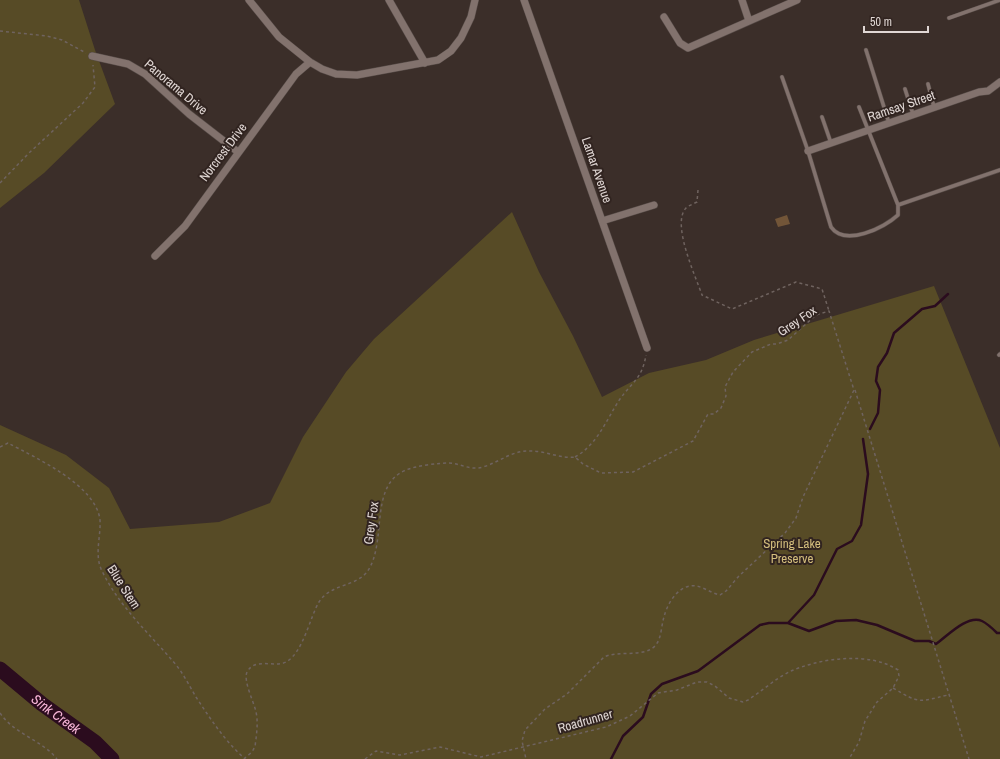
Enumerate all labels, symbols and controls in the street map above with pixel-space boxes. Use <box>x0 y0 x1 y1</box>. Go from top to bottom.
scale bar <box>864 8 928 34</box>
text: 50 m <box>870 14 892 30</box>
street label: Panorama Drive <box>141 56 211 118</box>
street label: Ramsay Street <box>865 86 937 126</box>
street label: Norcrest Drive <box>196 119 251 185</box>
street label: Lamar Avenue <box>578 135 616 205</box>
street label: Grey Fox <box>774 301 820 340</box>
street label: Grey Fox <box>360 500 383 546</box>
park label: Spring Lake Preserve <box>763 535 821 567</box>
street label: Blue Stem <box>103 562 145 612</box>
water label: Sink Creek <box>28 690 85 739</box>
street label: Roadrunner <box>556 705 615 737</box>

